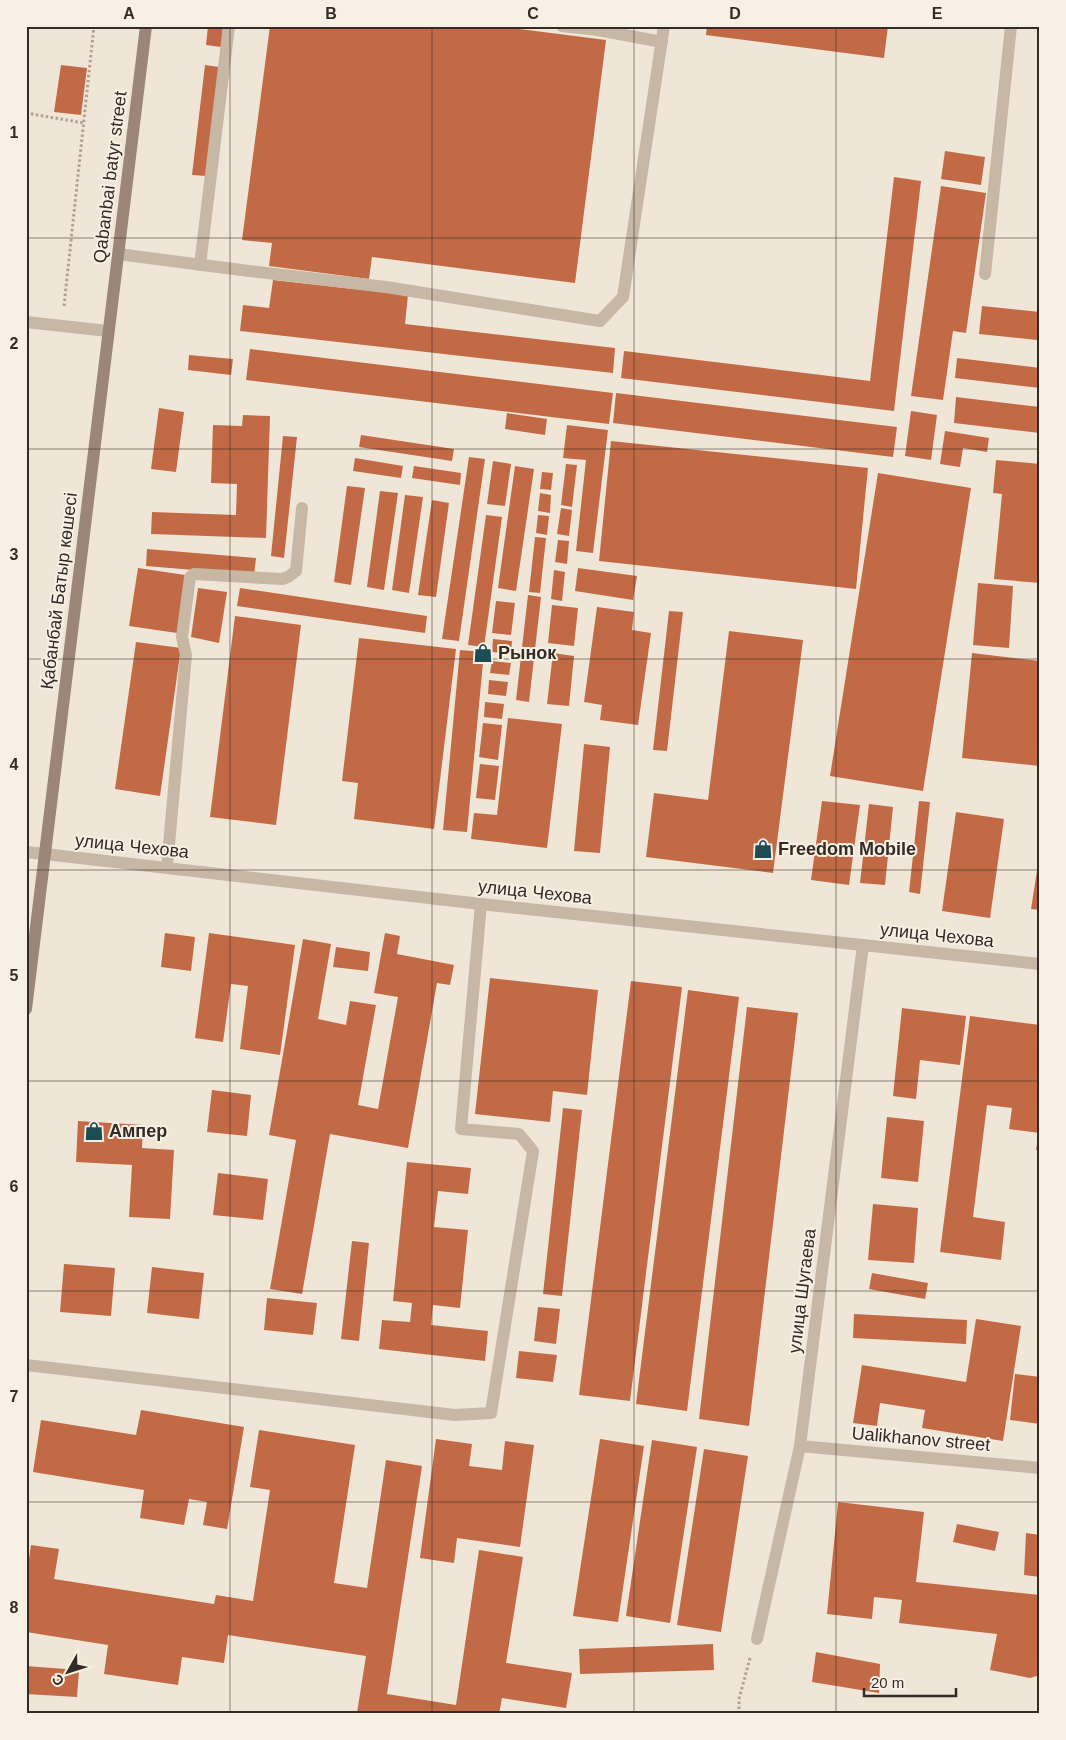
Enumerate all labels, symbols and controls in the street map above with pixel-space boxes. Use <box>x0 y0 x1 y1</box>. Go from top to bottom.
text: A <box>123 5 135 22</box>
text: B <box>325 5 337 22</box>
text: C <box>527 5 539 22</box>
text: D <box>729 5 741 22</box>
text: E <box>932 5 943 22</box>
street label: Qabanbai batyr street <box>90 90 130 264</box>
text: 1 <box>10 124 19 141</box>
text: 2 <box>10 335 19 352</box>
street label: Қабанбай Батыр көшесі <box>37 491 81 691</box>
text: 3 <box>10 546 19 563</box>
shop icon: Рынок <box>472 642 494 664</box>
place label: Рынок <box>498 643 557 663</box>
text: 4 <box>10 756 19 773</box>
street label: улица Чехова <box>74 830 191 862</box>
shop icon: Freedom Mobile <box>752 838 774 860</box>
place label: Freedom Mobile <box>778 839 916 859</box>
street label: улица Чехова <box>477 876 594 908</box>
street label: улица Чехова <box>879 919 996 951</box>
text: 5 <box>10 967 19 984</box>
shop icon: Ампер <box>83 1120 105 1142</box>
place label: Ампер <box>109 1121 167 1141</box>
text: 6 <box>10 1178 19 1195</box>
street label: улица Шугаева <box>784 1226 820 1355</box>
text: 7 <box>10 1388 19 1405</box>
street label: Ualikhanov street <box>851 1423 991 1455</box>
text: 8 <box>10 1599 19 1616</box>
north arrow <box>42 1648 92 1698</box>
scale bar <box>864 1665 956 1697</box>
text: С <box>48 1671 67 1689</box>
text: 20 m <box>871 1674 904 1691</box>

